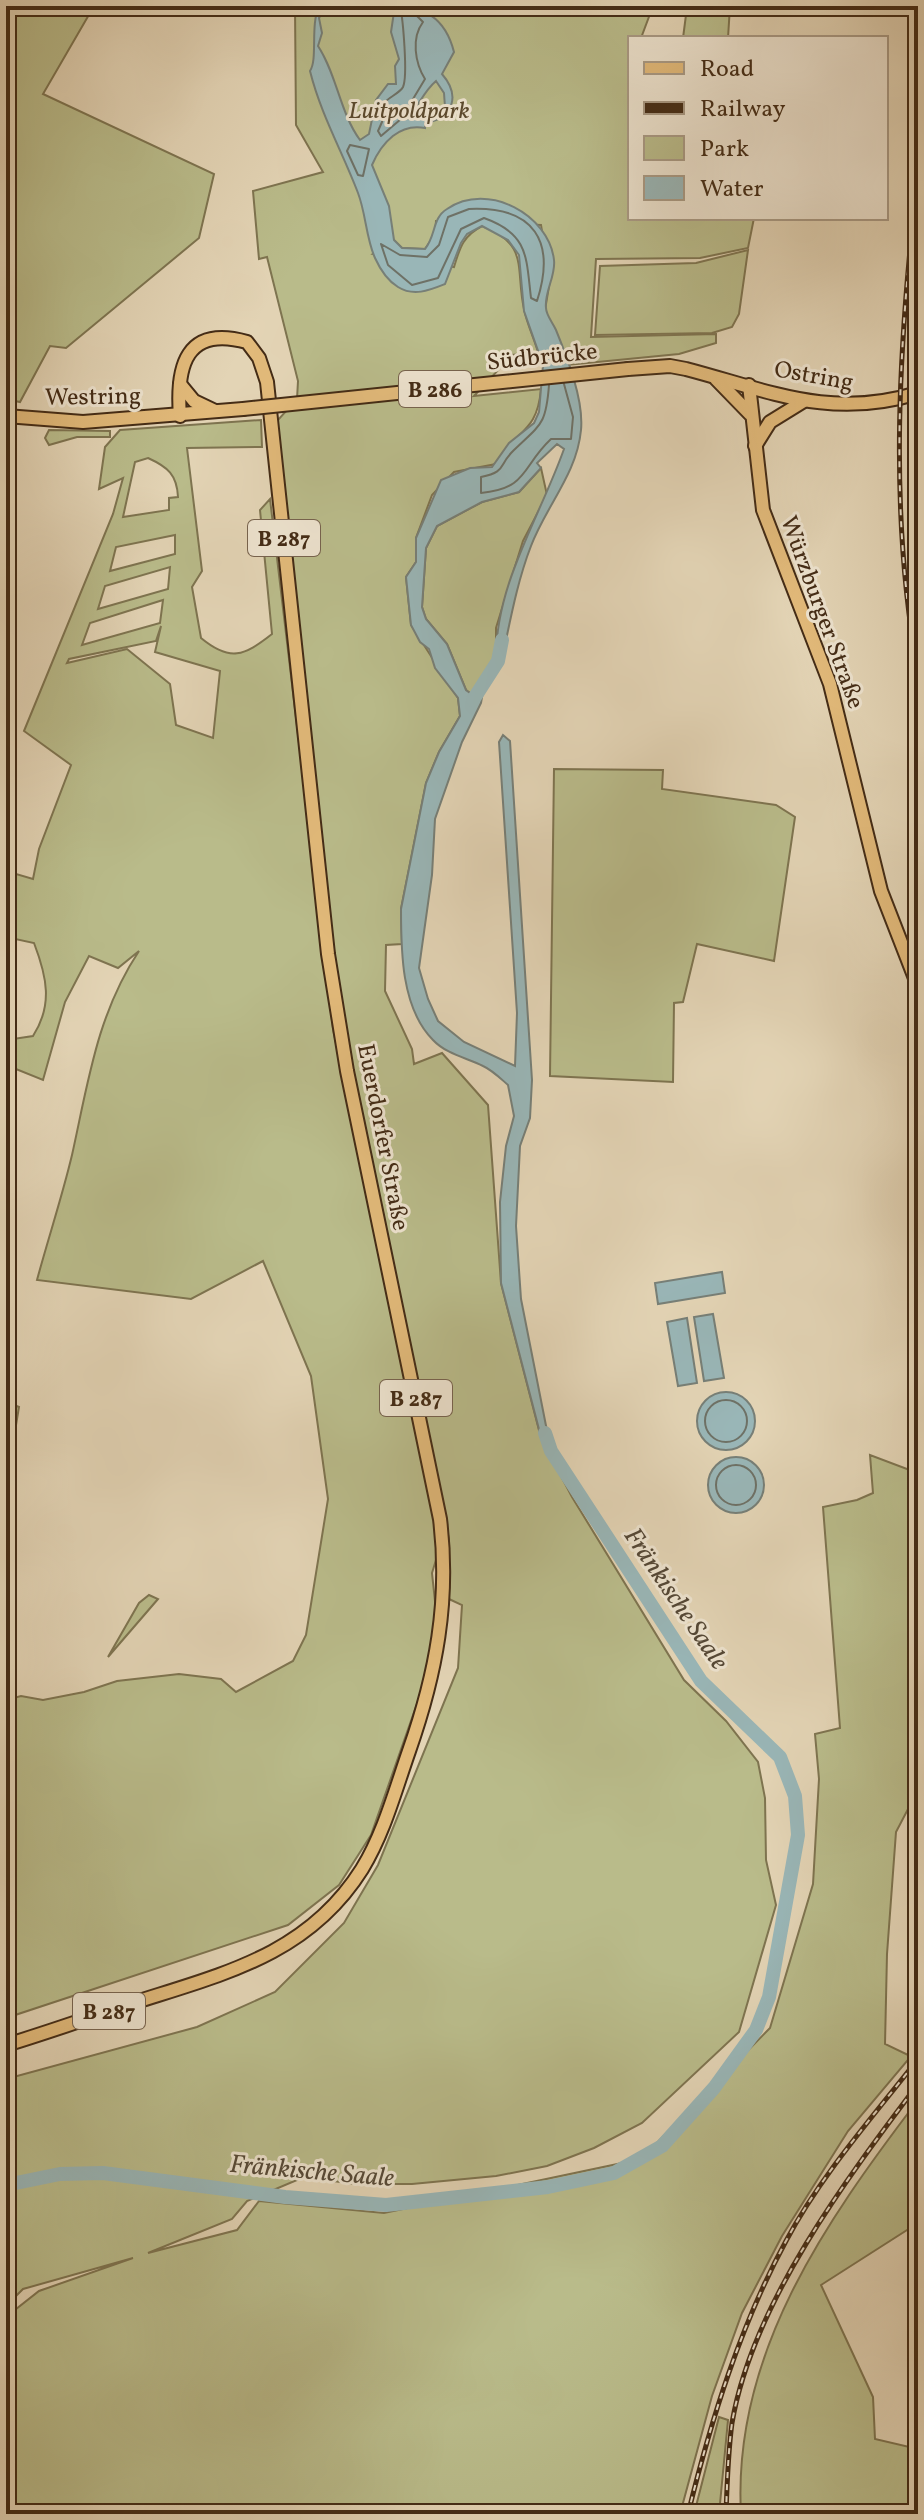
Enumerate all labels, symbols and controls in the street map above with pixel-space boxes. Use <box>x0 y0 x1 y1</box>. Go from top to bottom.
legend <box>628 36 888 220</box>
text: Road <box>700 53 754 87</box>
text: Railway <box>700 93 786 127</box>
park label: Luitpoldpark <box>348 95 470 129</box>
text: Park <box>700 133 749 167</box>
text: Water <box>700 173 764 207</box>
street label: Südbrücke <box>485 335 599 381</box>
street label: Ostring <box>771 353 856 401</box>
road number: B 286 <box>399 371 471 407</box>
street label: Westring <box>45 380 141 416</box>
street label: Würzburger Straße <box>770 511 872 714</box>
road number: B 287 <box>248 520 320 556</box>
street label: Euerdorfer Straße <box>347 1041 417 1234</box>
road number: B 287 <box>380 1380 452 1416</box>
water label: Fränkische Saale <box>614 1521 737 1678</box>
road number: B 287 <box>73 1993 145 2029</box>
water label: Fränkische Saale <box>228 2147 396 2197</box>

